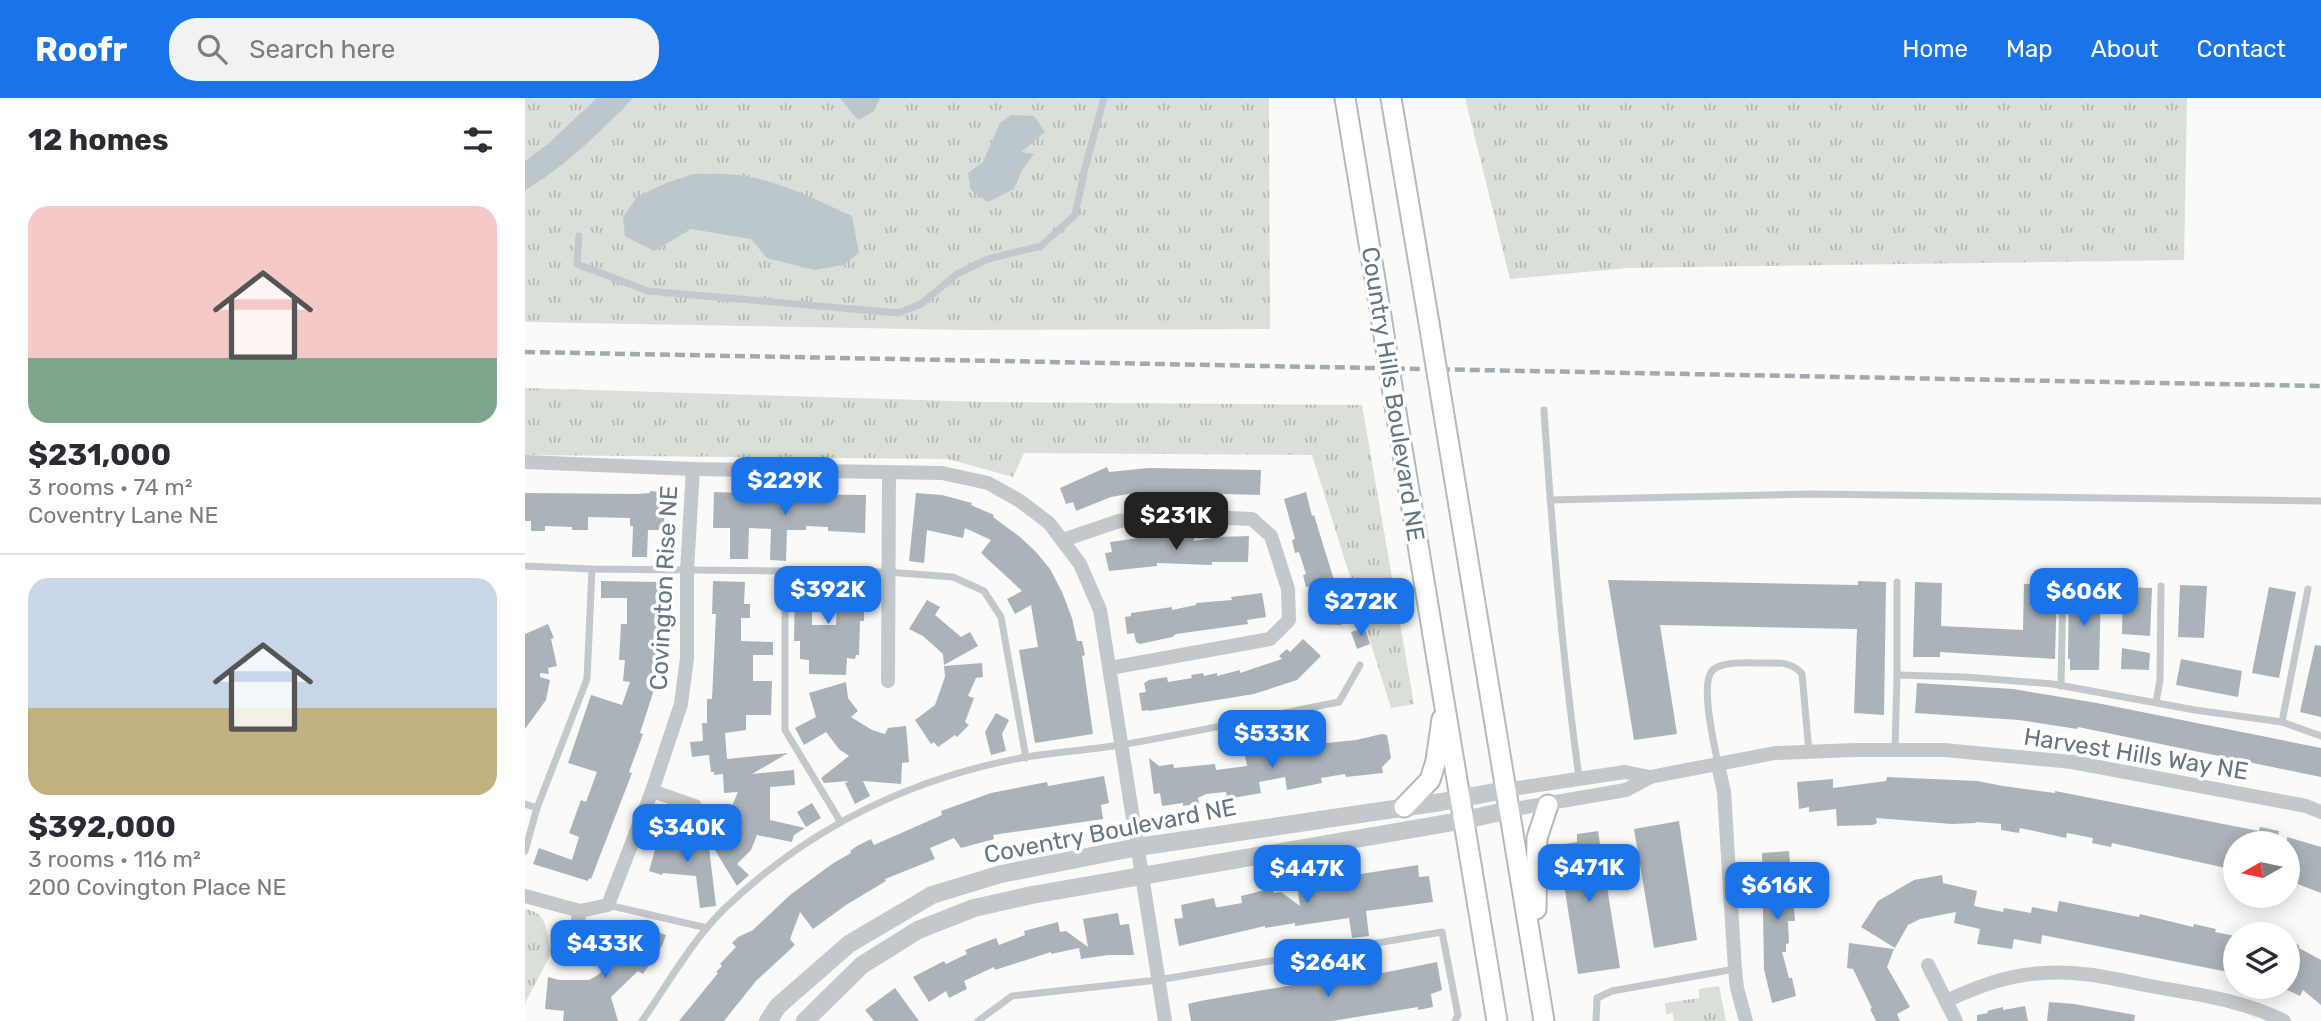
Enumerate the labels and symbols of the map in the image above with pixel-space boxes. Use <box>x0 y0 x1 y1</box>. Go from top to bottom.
street label: Country Hills Boulevard NE <box>1356 245 1430 543</box>
pin: $229K <box>736 458 834 517</box>
street label: Covington Rise NE <box>645 485 683 691</box>
pin: $231K <box>1127 492 1225 552</box>
pin: $392K <box>779 566 877 626</box>
pin: $606K <box>2035 568 2133 628</box>
pin: $272K <box>1312 578 1410 638</box>
pin: $533K <box>1223 710 1321 770</box>
street label: Harvest Hills Way NE <box>2022 722 2250 786</box>
street label: Coventry Boulevard NE <box>981 793 1239 869</box>
pin: $340K <box>638 804 736 864</box>
north arrow <box>2223 831 2299 908</box>
pin: $471K <box>1540 844 1638 904</box>
pin: $447K <box>1258 846 1356 905</box>
pin: $616K <box>1728 862 1826 922</box>
pin: $433K <box>556 920 654 980</box>
pin: $264K <box>1279 940 1377 999</box>

